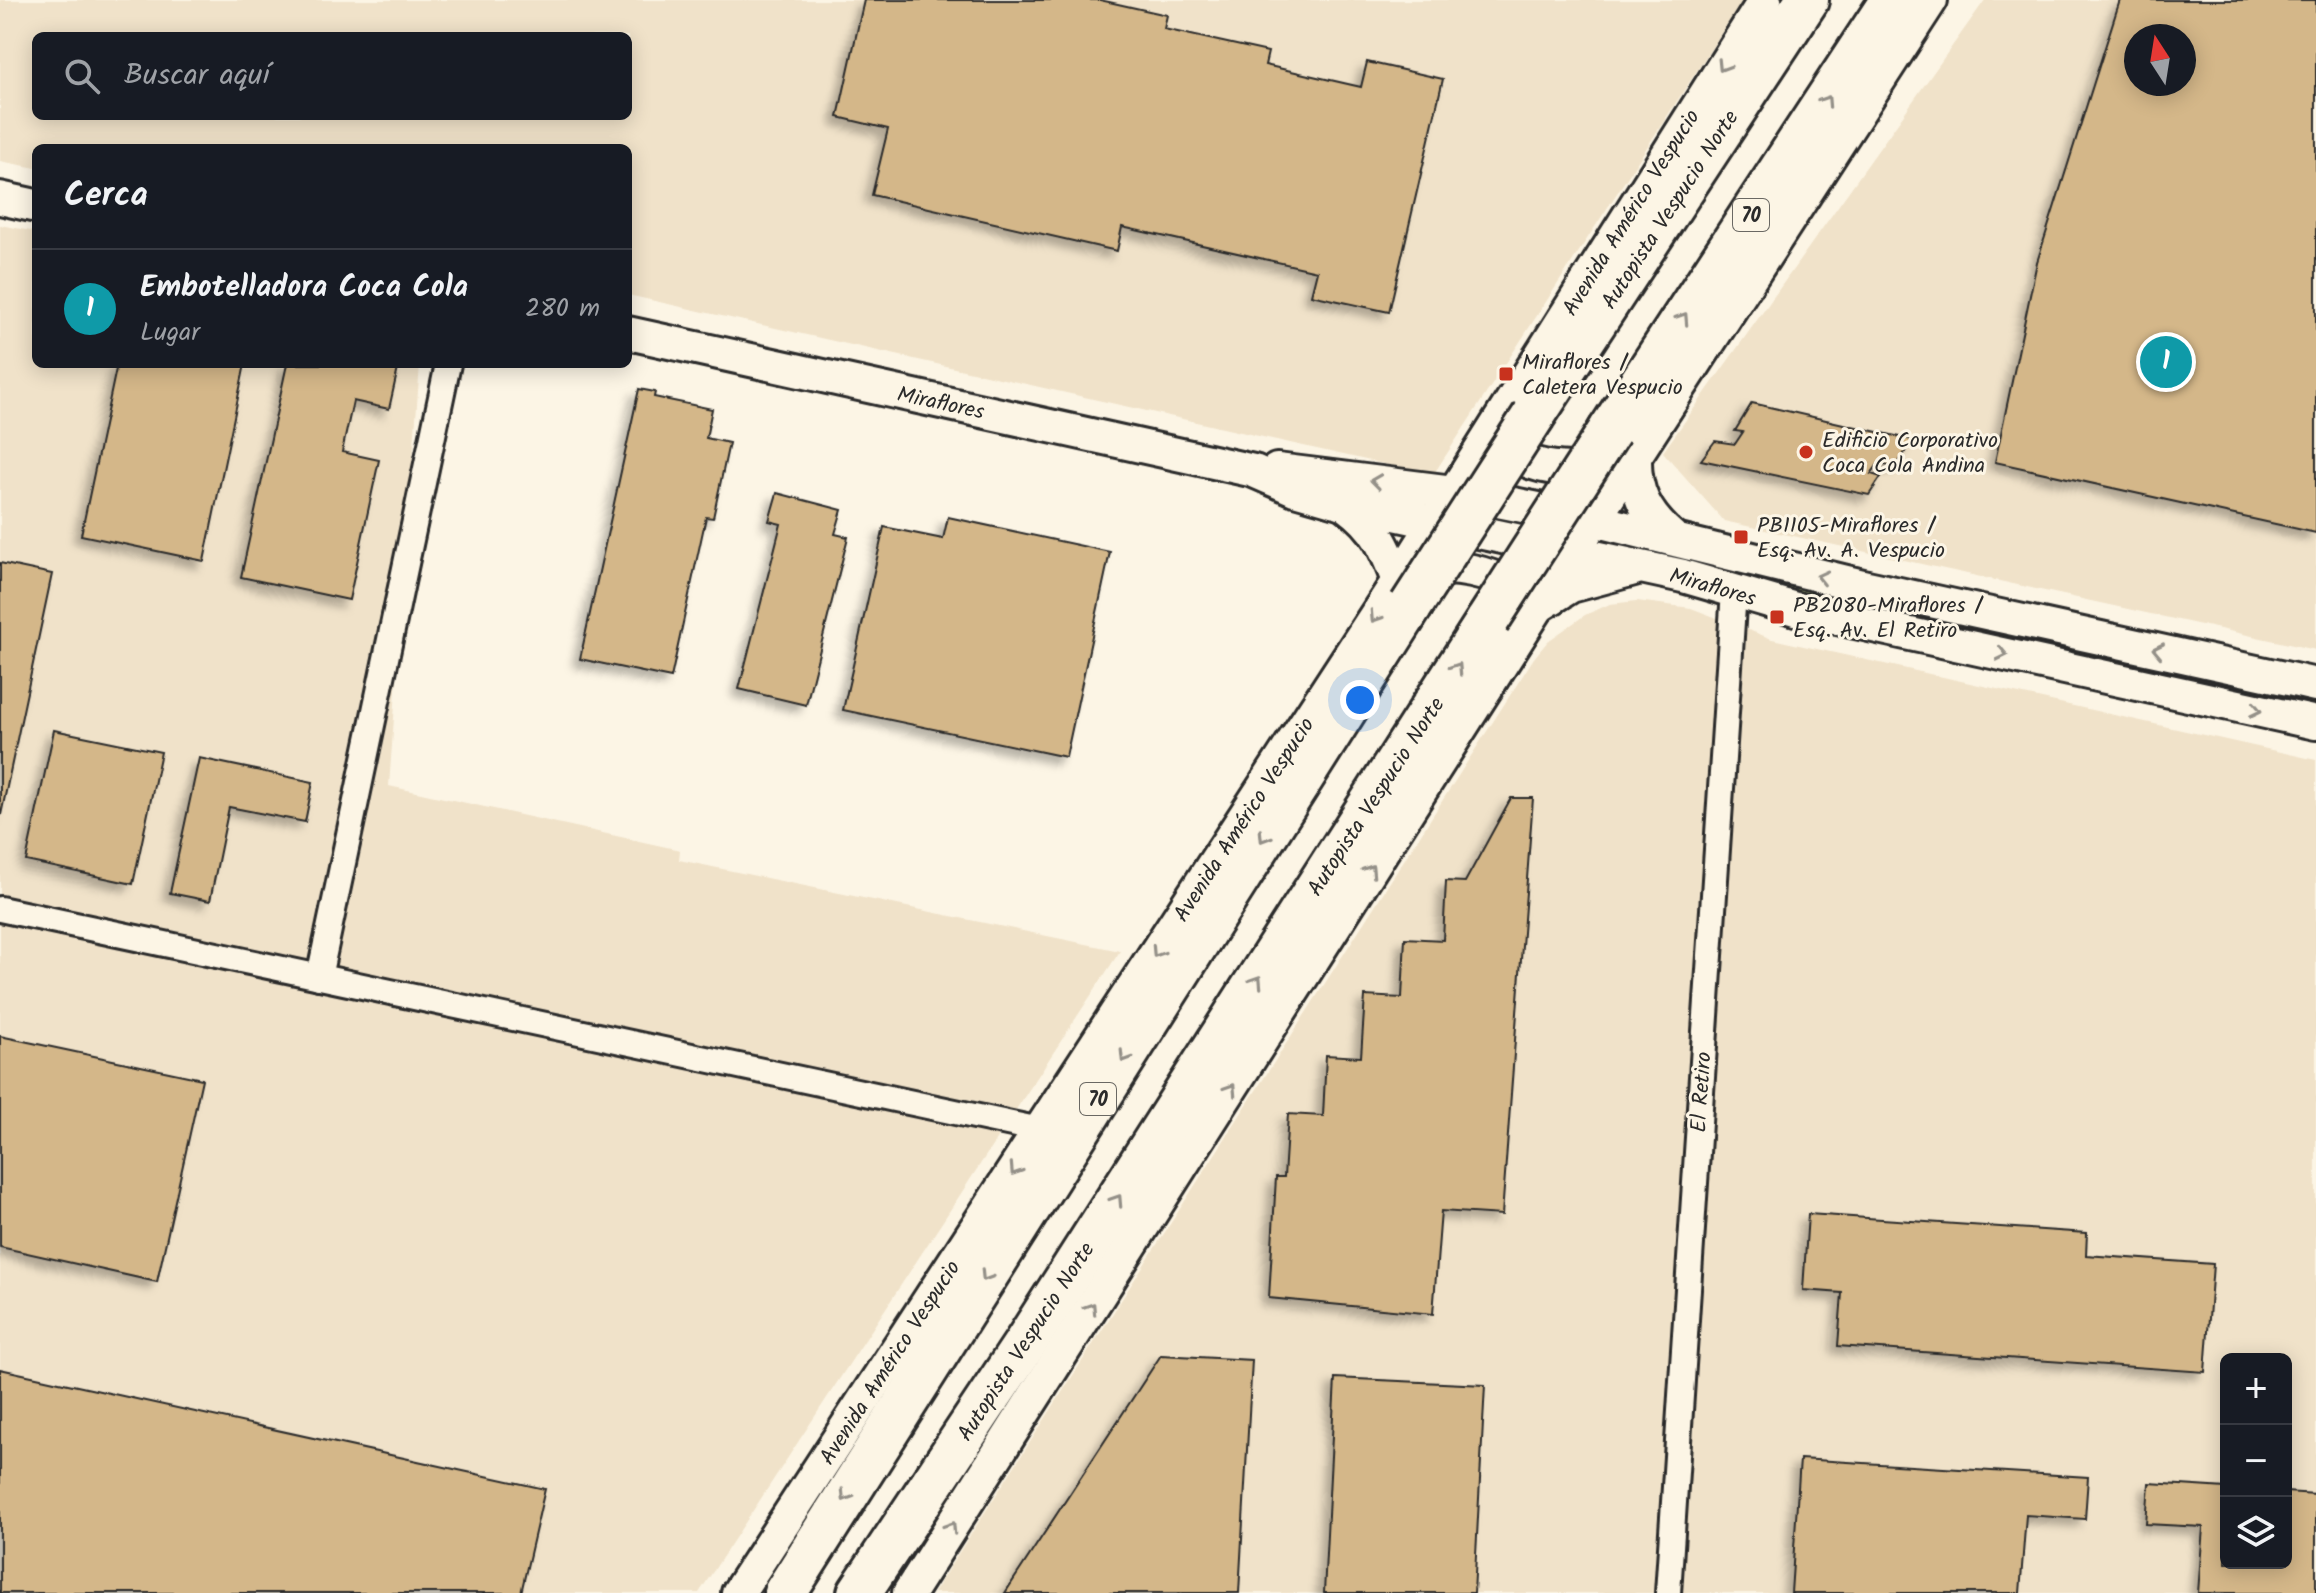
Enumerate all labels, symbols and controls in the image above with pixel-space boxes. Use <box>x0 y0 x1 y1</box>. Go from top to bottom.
north arrow <box>2124 24 2196 96</box>
search box <box>32 32 632 120</box>
text: Buscar aquí <box>124 52 270 100</box>
icon: search <box>60 54 104 98</box>
one-way arrow <box>1718 57 1733 72</box>
one-way arrow <box>1816 95 1831 109</box>
street label: Avenida Américo Vespucio <box>1554 103 1710 324</box>
street label: Autopista Vespucio Norte <box>1593 104 1749 317</box>
text: Cerca <box>64 169 148 223</box>
road number: 70 <box>1733 199 1769 231</box>
text: Embotelladora Coca Cola <box>140 264 468 312</box>
text: 1 <box>86 288 94 330</box>
text: 280 m <box>525 288 600 330</box>
text: Lugar <box>140 312 200 354</box>
one-way arrow <box>1674 312 1689 327</box>
pin: 1 <box>2140 332 2192 392</box>
place label: Miraflores / Caletera Vespucio <box>1522 346 1683 406</box>
marker: Miraflores / Caletera Vespucio <box>1497 365 1515 383</box>
street label: Miraflores <box>893 378 988 431</box>
place label: Edificio Corporativo Coca Cola Andina <box>1822 424 1998 484</box>
marker: Edificio Corporativo Coca Cola Andina <box>1797 443 1815 461</box>
one-way arrow <box>1369 473 1383 490</box>
place label: PB1105-Miraflores / Esq. Av. A. Vespucio <box>1757 509 1945 569</box>
marker: PB1105-Miraflores / Esq. Av. A. Vespucio <box>1732 528 1750 546</box>
street label: Miraflores <box>1665 559 1760 618</box>
one-way arrow <box>1815 569 1829 586</box>
place label: PB2080-Miraflores / Esq. Av. El Retiro <box>1793 589 1985 649</box>
one-way arrow <box>1370 608 1385 623</box>
marker: PB2080-Miraflores / Esq. Av. El Retiro <box>1768 608 1786 626</box>
one-way arrow <box>2151 643 2164 660</box>
one-way arrow <box>1994 645 2008 662</box>
one-way arrow <box>1448 662 1463 676</box>
your location <box>1340 680 1380 720</box>
street label: Autopista Vespucio Norte <box>1299 691 1455 904</box>
one-way arrow <box>2248 701 2262 718</box>
street label: Avenida Américo Vespucio <box>1166 711 1325 930</box>
one-way arrow <box>1259 828 1274 843</box>
one-way arrow <box>1361 864 1376 878</box>
one-way arrow <box>1151 943 1166 958</box>
one-way arrow <box>1247 975 1262 990</box>
one-way arrow <box>1119 1048 1134 1063</box>
street label: El Retiro <box>1682 1051 1723 1134</box>
road number: 70 <box>1080 1083 1116 1115</box>
one-way arrow <box>1221 1083 1236 1098</box>
one-way arrow <box>1009 1161 1024 1175</box>
one-way arrow <box>1107 1194 1122 1209</box>
street label: Autopista Vespucio Norte <box>949 1236 1105 1449</box>
street label: Avenida Américo Vespucio <box>812 1254 971 1473</box>
one-way arrow <box>980 1267 995 1282</box>
one-way arrow <box>1081 1302 1096 1317</box>
map controls <box>2220 1353 2292 1569</box>
button: + <box>2220 1353 2292 1425</box>
button: − <box>2220 1425 2292 1497</box>
one-way arrow <box>841 1487 856 1502</box>
button: layers <box>2220 1497 2292 1569</box>
one-way arrow <box>941 1521 956 1536</box>

